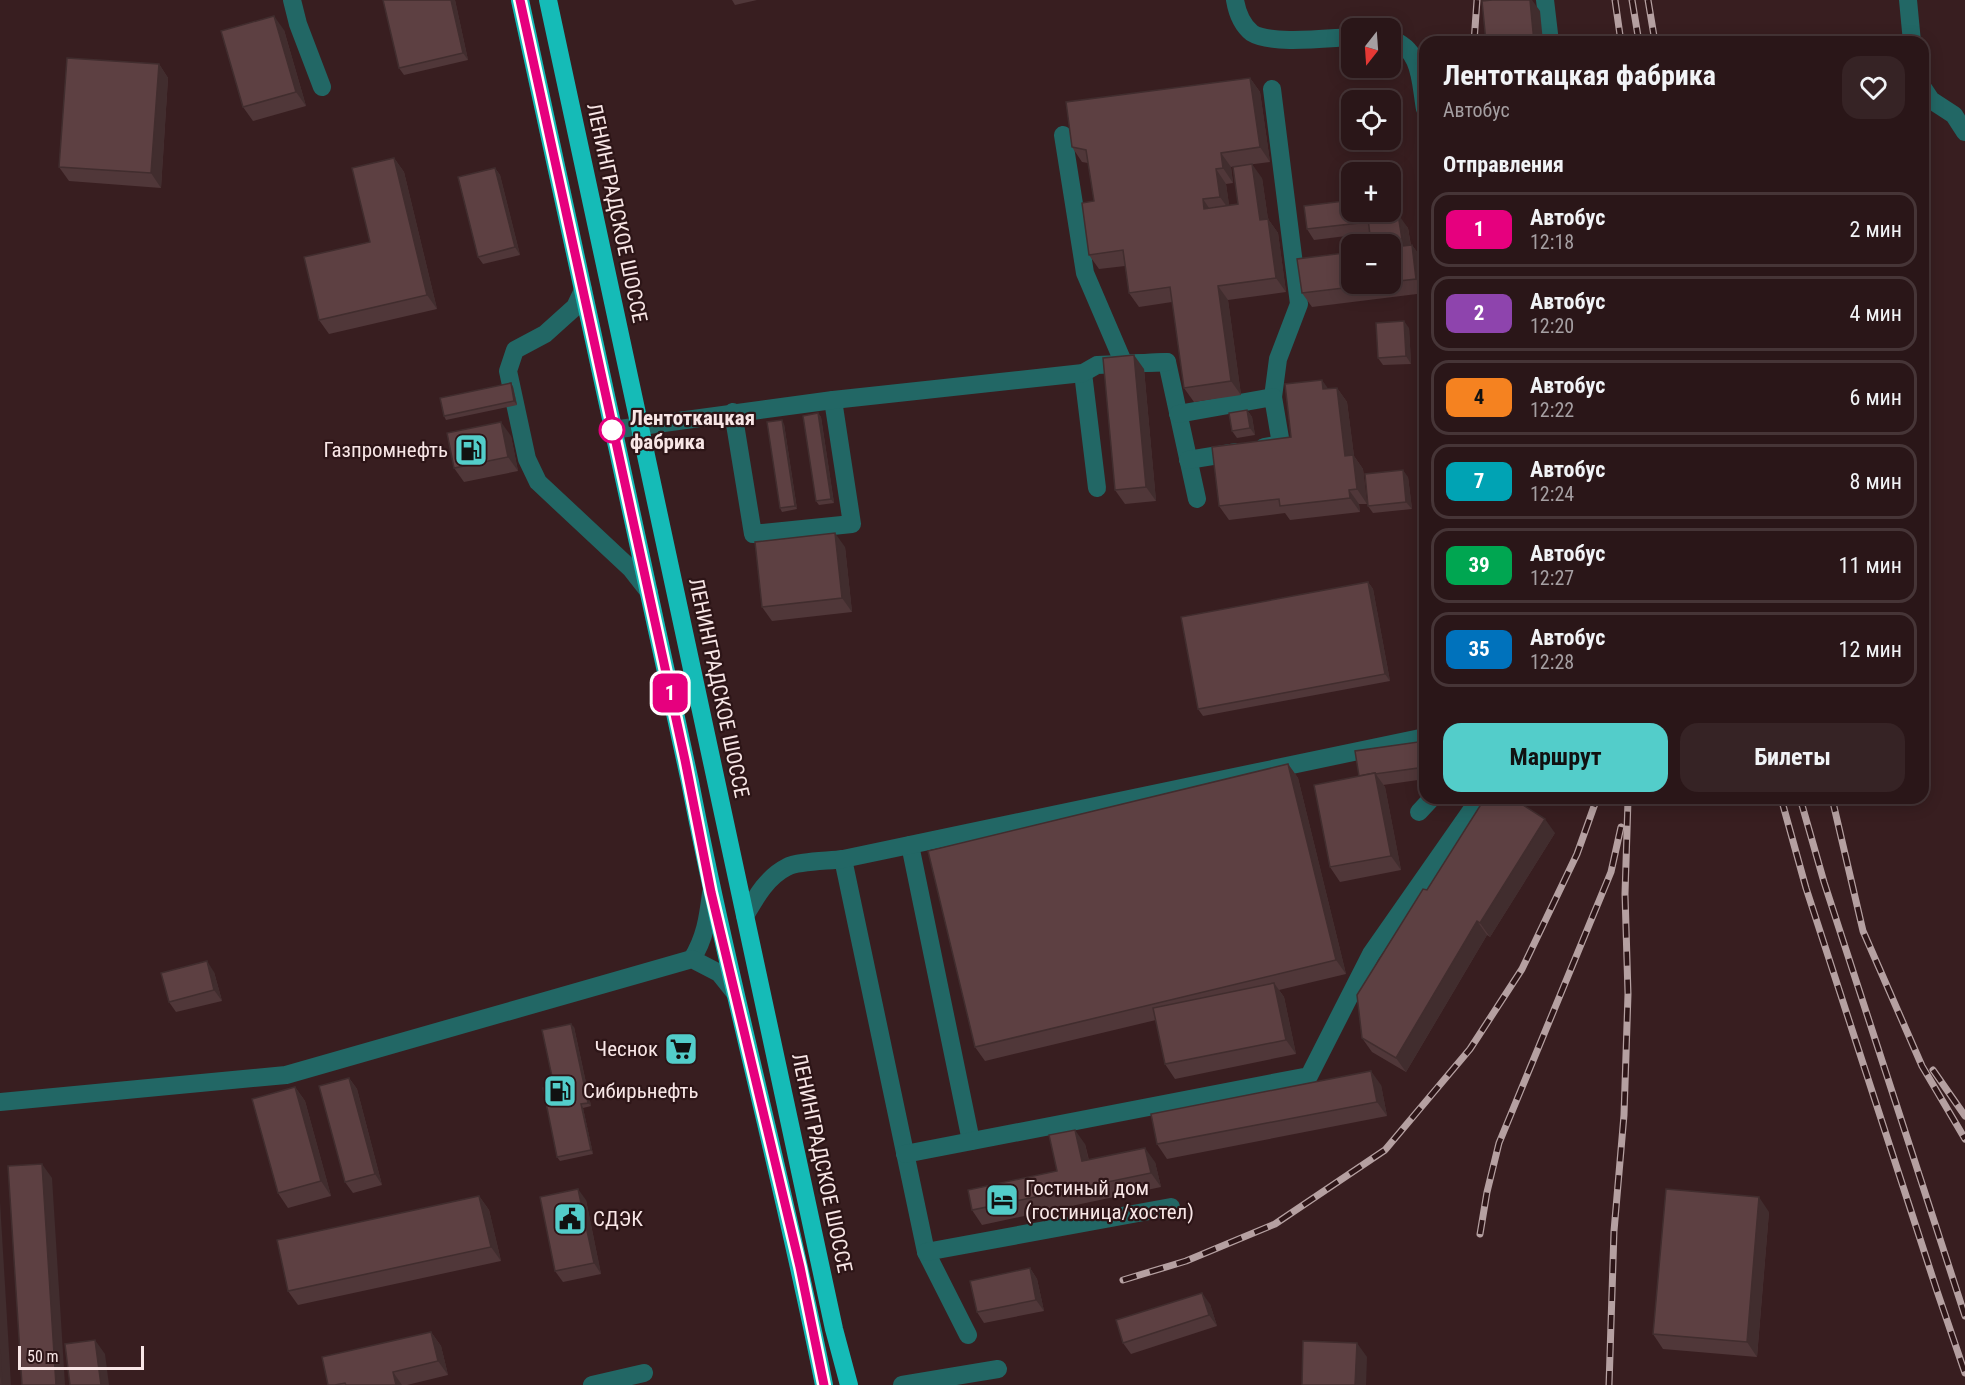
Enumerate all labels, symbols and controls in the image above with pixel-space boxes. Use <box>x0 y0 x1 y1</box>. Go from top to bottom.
north arrow <box>1341 18 1401 78</box>
map controls <box>1341 18 1401 294</box>
button: heart <box>1842 56 1905 119</box>
text: Лентоткацкая фабрика <box>1443 59 1716 92</box>
button: locate <box>1341 90 1401 150</box>
text: Автобус <box>1443 98 1510 122</box>
street label: ЛЕНИНГРАДСКОЕ ШОССЕ <box>582 101 652 325</box>
text: Отправления <box>1443 152 1564 177</box>
button: + <box>1341 162 1401 222</box>
text: Автобус <box>1530 205 1605 230</box>
text: 1 <box>1474 217 1484 241</box>
text: 2 мин <box>1849 217 1902 242</box>
text: 12:18 <box>1530 230 1574 254</box>
button: − <box>1341 234 1401 294</box>
text: Автобус <box>1530 289 1605 314</box>
text: 2 <box>1474 301 1484 325</box>
text: 4 мин <box>1849 301 1902 326</box>
text: 12:20 <box>1530 314 1574 338</box>
text: Автобус <box>1530 373 1605 398</box>
text: 4 <box>1474 385 1484 409</box>
text: 6 мин <box>1849 385 1902 410</box>
text: 12:22 <box>1530 398 1574 422</box>
place label: Лентоткацкая фабрика <box>630 406 755 454</box>
marker: Лентоткацкая фабрика <box>599 417 625 443</box>
fuel station icon: Газпромнефть <box>453 432 489 468</box>
place label: Газпромнефть <box>323 438 448 462</box>
text: Автобус <box>1530 457 1605 482</box>
text: 7 <box>1474 469 1484 493</box>
text: 8 мин <box>1849 469 1902 494</box>
text: 12:24 <box>1530 482 1574 506</box>
text: Автобус <box>1530 541 1605 566</box>
text: 39 <box>1468 553 1490 577</box>
text: 11 мин <box>1839 553 1902 578</box>
text: 12:27 <box>1530 566 1574 590</box>
street label: ЛЕНИНГРАДСКОЕ ШОССЕ <box>684 576 754 800</box>
text: Автобус <box>1530 625 1605 650</box>
text: 35 <box>1468 637 1490 661</box>
text: 12 мин <box>1839 637 1902 662</box>
text: 12:28 <box>1530 650 1574 674</box>
line badge: 1 <box>650 674 690 712</box>
text: 1 <box>665 681 675 705</box>
button: Маршрут <box>1443 723 1668 792</box>
button: Билеты <box>1680 723 1905 792</box>
supermarket icon: Чеснок <box>663 1031 699 1067</box>
place label: Чеснок <box>595 1037 658 1061</box>
street label: ЛЕНИНГРАДСКОЕ ШОССЕ <box>787 1051 857 1275</box>
fuel station icon: Сибирьнефть <box>542 1073 578 1109</box>
place label: Сибирьнефть <box>583 1079 699 1103</box>
place label: Гостиный дом (гостиница/хостел) <box>1025 1176 1194 1224</box>
hotel icon: Гостиный дом (гостиница/хостел) <box>984 1182 1020 1218</box>
public building icon: СДЭК <box>552 1201 588 1237</box>
place label: СДЭК <box>593 1207 643 1231</box>
scale bar <box>18 1343 144 1370</box>
text: 50 m <box>27 1347 59 1366</box>

